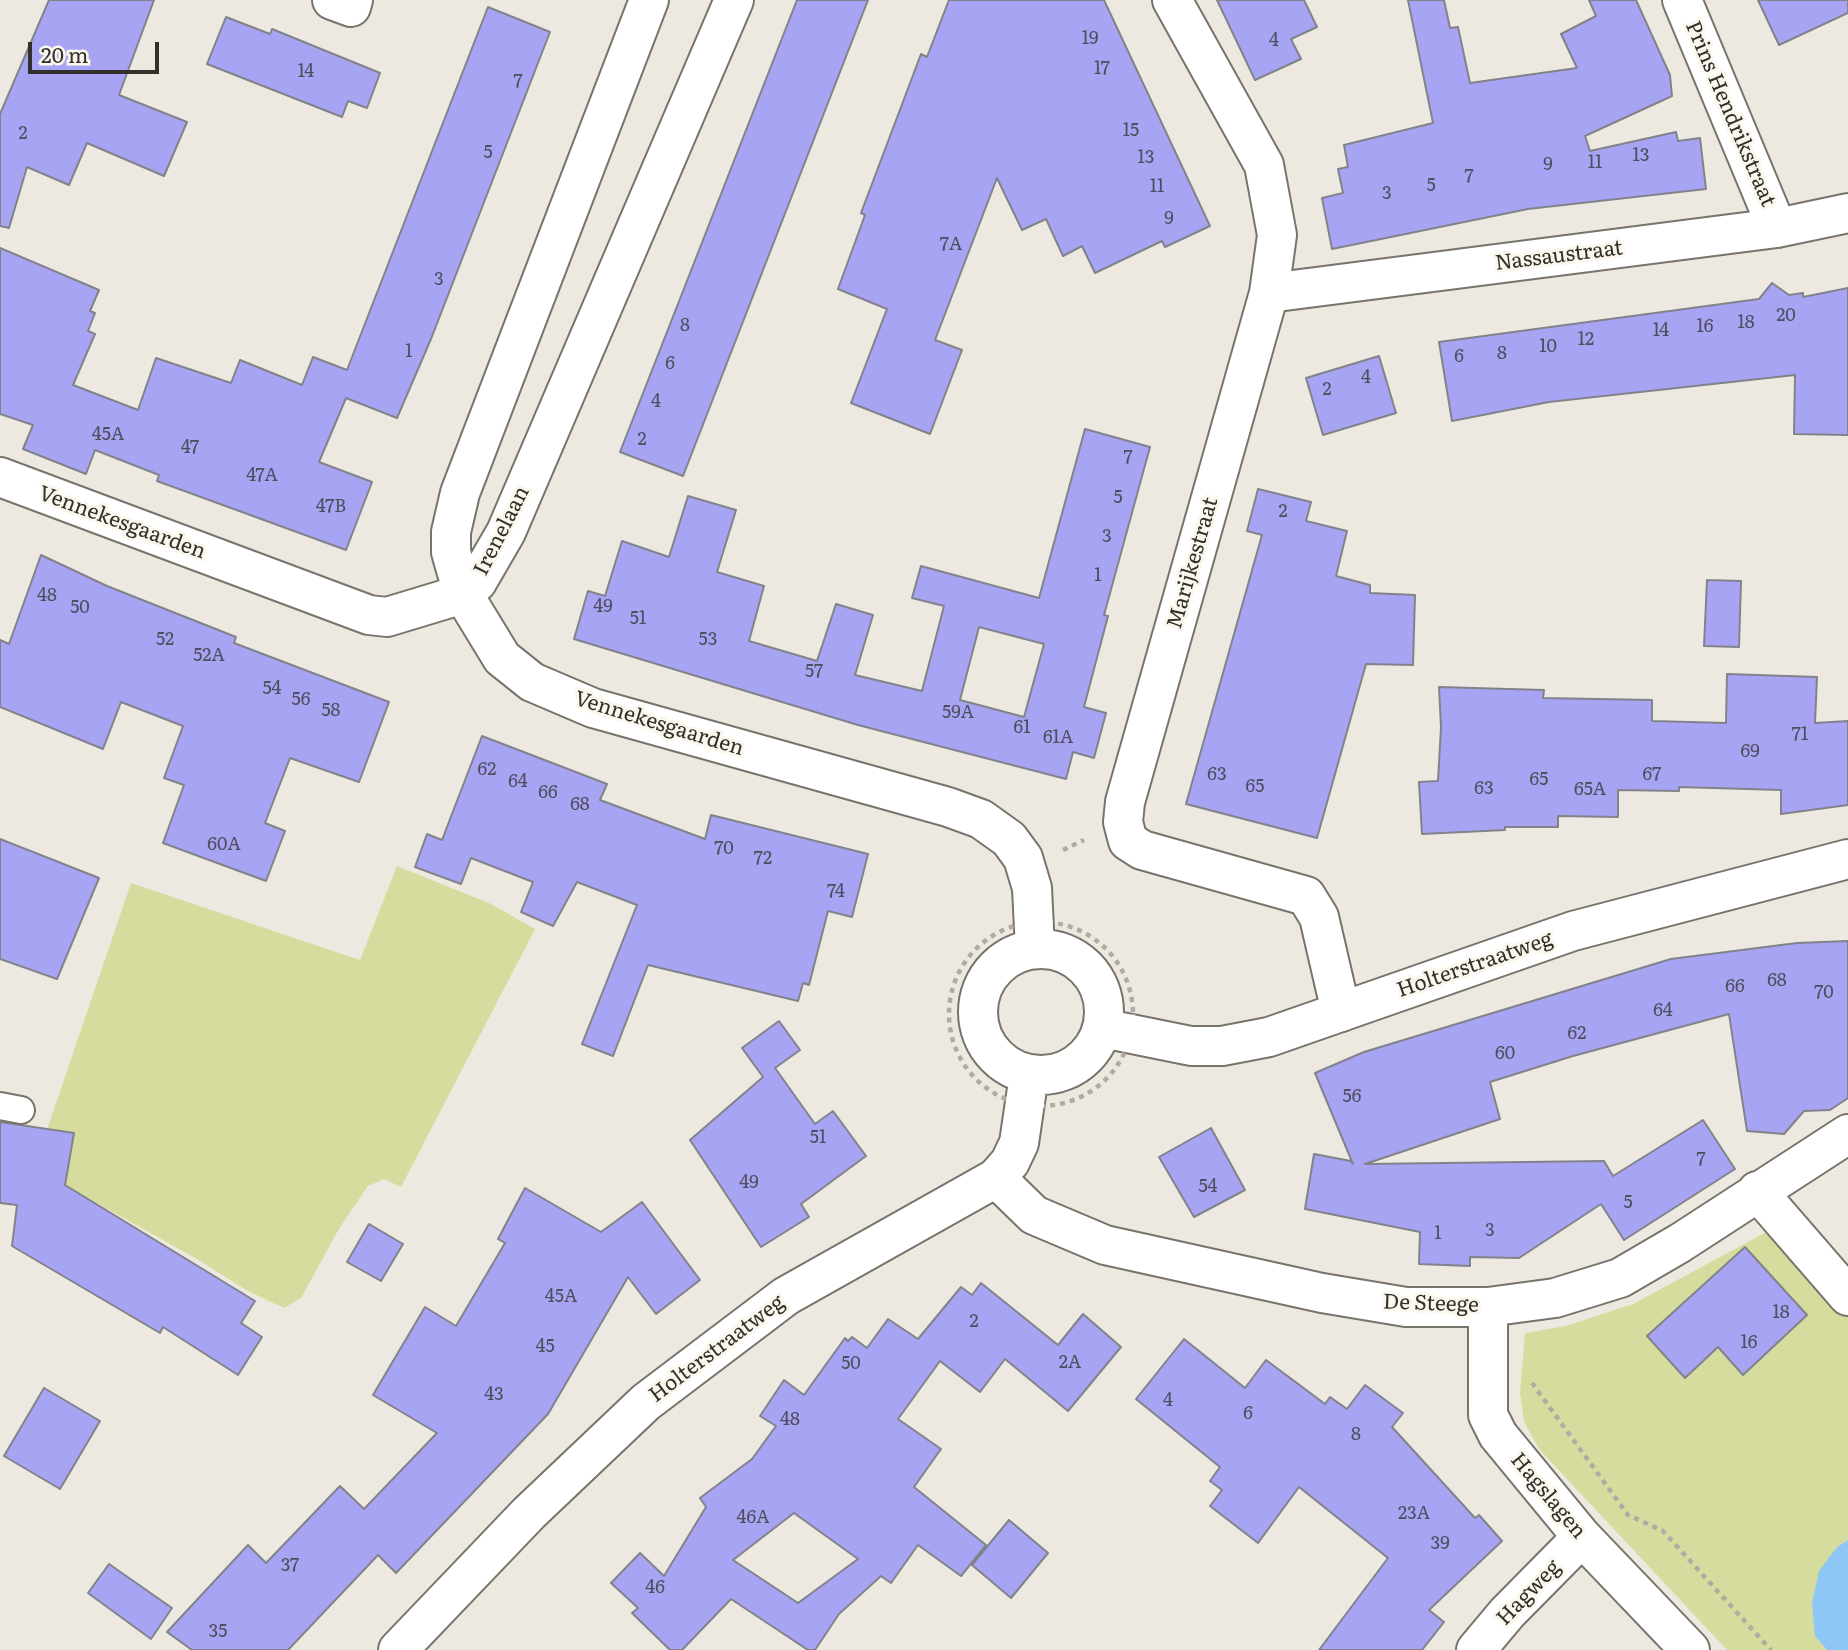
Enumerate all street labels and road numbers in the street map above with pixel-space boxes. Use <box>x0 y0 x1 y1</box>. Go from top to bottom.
street label: Prins Hendrikstraat <box>1680 17 1780 211</box>
street label: Nassaustraat <box>1494 236 1624 276</box>
street label: Vennekesgaarden <box>35 481 209 565</box>
street label: Irenelaan <box>469 482 535 580</box>
street label: Marijkestraat <box>1162 494 1224 632</box>
street label: Vennekesgaarden <box>571 686 747 762</box>
street label: Holterstraatweg <box>1394 927 1556 1003</box>
street label: Holterstraatweg <box>644 1290 790 1408</box>
street label: De Steege <box>1383 1290 1479 1318</box>
street label: Hagslagen <box>1505 1448 1591 1544</box>
street label: Hagweg <box>1492 1555 1566 1631</box>

